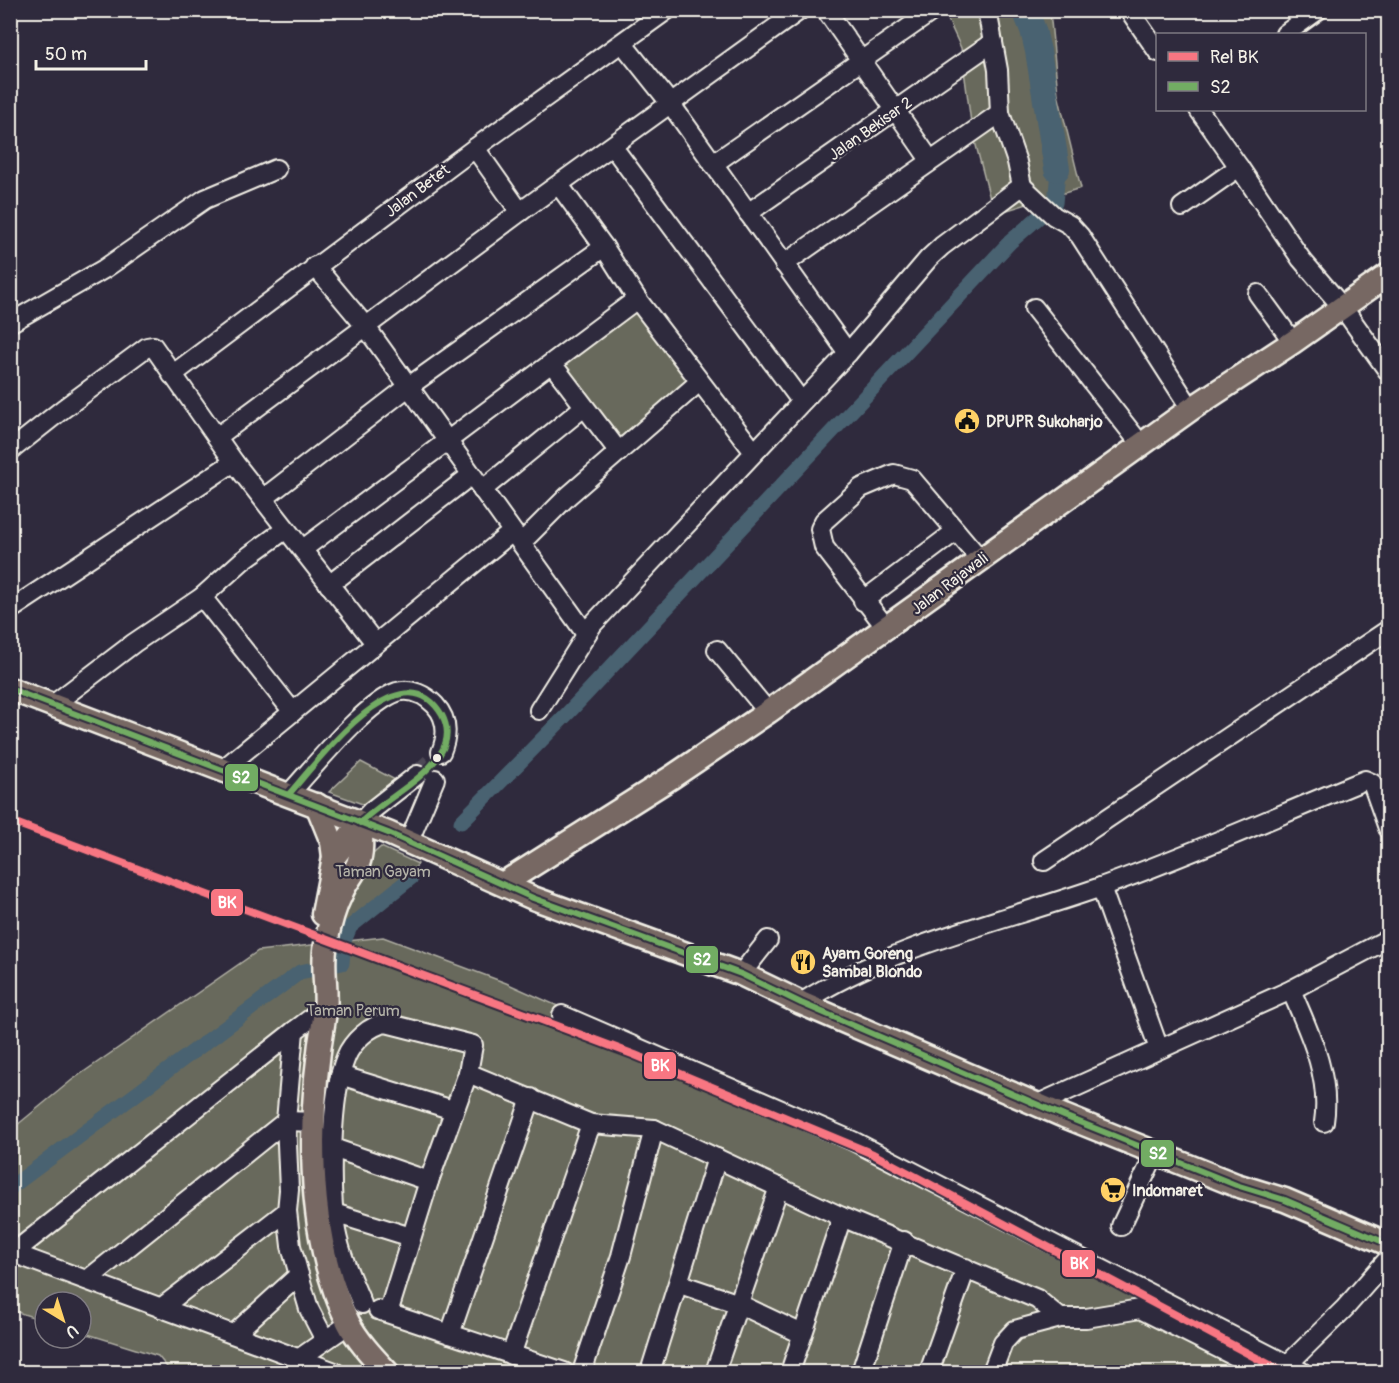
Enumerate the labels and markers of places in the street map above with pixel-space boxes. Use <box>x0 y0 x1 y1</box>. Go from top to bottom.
public building icon: DPUPR Sukoharjo <box>952 406 982 436</box>
place label: DPUPR Sukoharjo <box>986 412 1103 432</box>
unlabelled marker <box>431 752 443 764</box>
place label: Ayam Goreng Sambal Blondo <box>822 944 922 982</box>
restaurant icon: Ayam Goreng Sambal Blondo <box>788 947 818 977</box>
supermarket icon: Indomaret <box>1098 1175 1128 1205</box>
place label: Indomaret <box>1132 1181 1203 1201</box>

